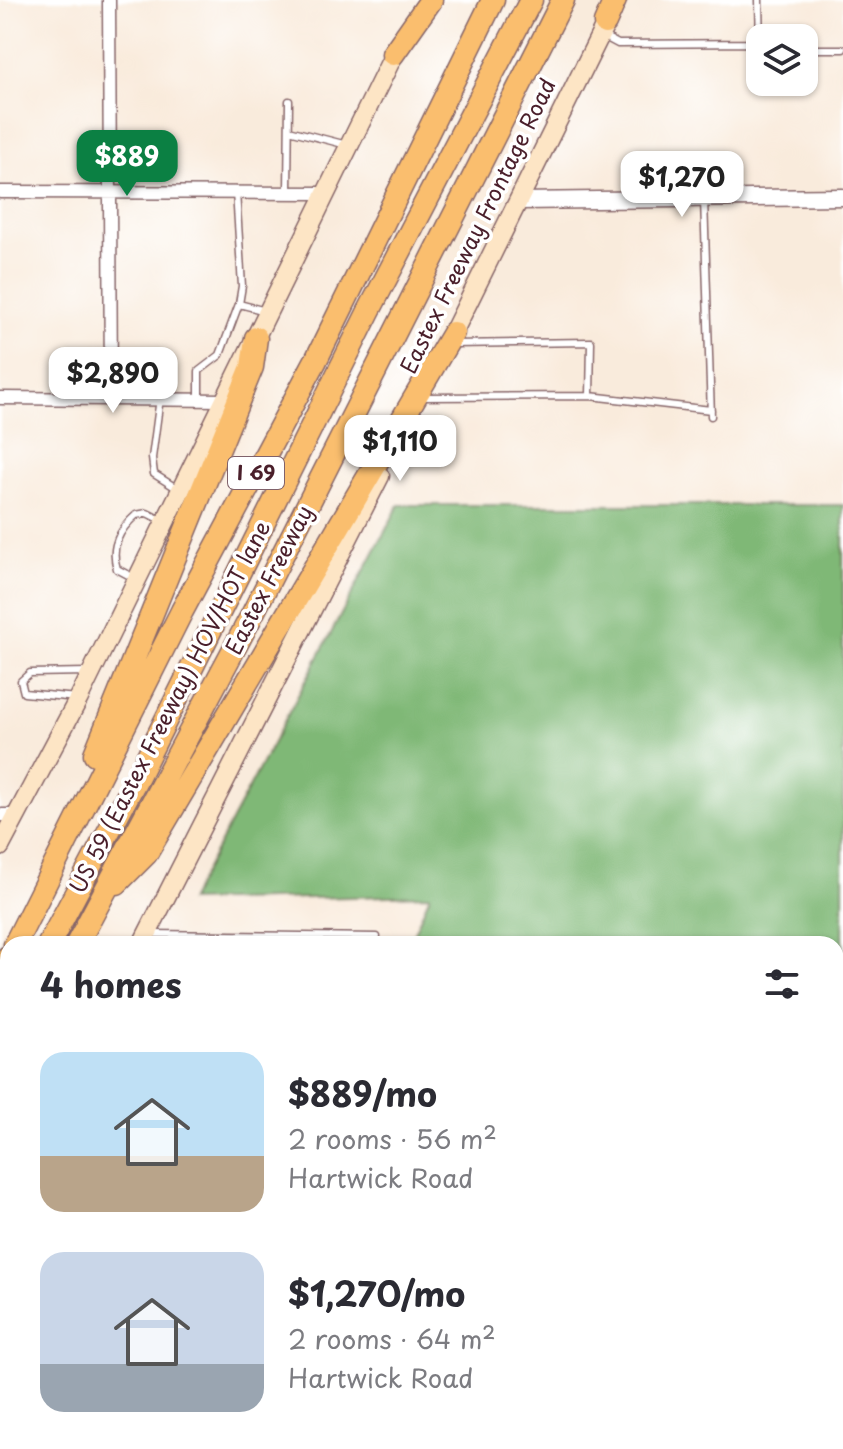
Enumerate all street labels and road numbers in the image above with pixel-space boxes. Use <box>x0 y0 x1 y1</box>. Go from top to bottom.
street label: Eastex Freeway Frontage Road <box>391 72 563 379</box>
road number: I 69 <box>228 457 284 489</box>
street label: Eastex Freeway <box>216 499 320 660</box>
street label: US 59 (Eastex Freeway) HOV/HOT lane <box>60 514 277 898</box>

